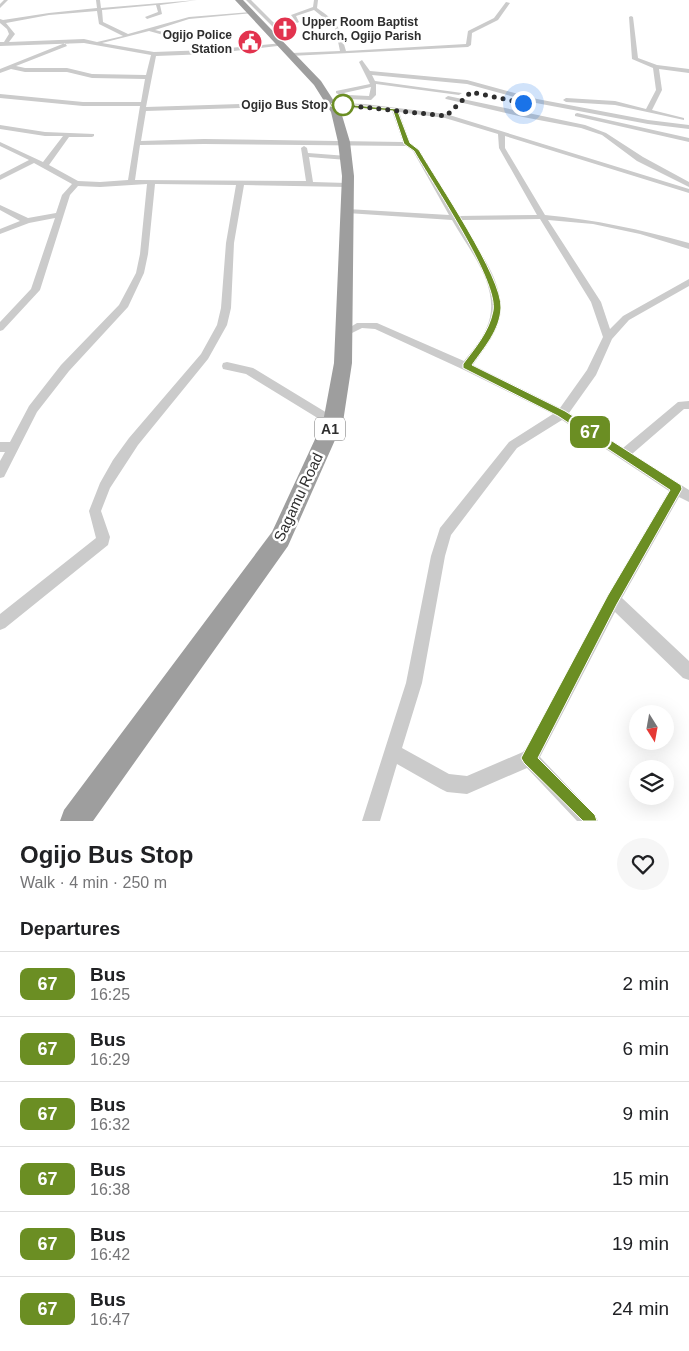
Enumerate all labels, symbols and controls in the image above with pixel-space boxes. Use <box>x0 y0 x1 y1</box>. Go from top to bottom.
place label: Upper Room Baptist Church, Ogijo Parish <box>302 15 421 43</box>
church icon: Upper Room Baptist Church, Ogijo Parish <box>272 16 298 42</box>
place label: Ogijo Police Station <box>163 28 232 56</box>
public building icon: Ogijo Police Station <box>237 29 263 55</box>
your location <box>511 91 536 116</box>
marker: Ogijo Bus Stop <box>332 94 354 116</box>
place label: Ogijo Bus Stop <box>241 98 328 112</box>
line badge: 67 <box>568 416 612 448</box>
road number: A1 <box>315 418 345 440</box>
text: 67 <box>580 422 600 442</box>
street label: Sagamu Road <box>270 450 326 544</box>
north arrow <box>629 705 674 750</box>
map controls <box>629 705 674 805</box>
button: layers <box>629 760 674 805</box>
button: heart <box>617 838 669 890</box>
text: Ogijo Bus Stop <box>20 841 193 868</box>
text: Walk · 4 min · 250 m <box>20 874 167 891</box>
text: Departures <box>20 918 120 939</box>
text: Bus <box>90 964 126 985</box>
text: 2 min <box>623 973 669 994</box>
text: 67 <box>37 974 58 994</box>
text: 16:25 <box>90 986 130 1003</box>
text: Bus <box>90 1029 126 1050</box>
text: 6 min <box>623 1038 669 1059</box>
text: 67 <box>37 1039 58 1059</box>
text: 16:29 <box>90 1051 130 1068</box>
text: Bus <box>90 1094 126 1115</box>
text: 9 min <box>623 1103 669 1124</box>
text: 67 <box>37 1104 58 1124</box>
text: 16:32 <box>90 1116 130 1133</box>
text: Bus <box>90 1159 126 1180</box>
text: 15 min <box>612 1168 669 1189</box>
text: 67 <box>37 1169 58 1189</box>
text: 16:38 <box>90 1181 130 1198</box>
text: Bus <box>90 1224 126 1245</box>
text: 19 min <box>612 1233 669 1254</box>
text: 67 <box>37 1234 58 1254</box>
text: 16:42 <box>90 1246 130 1263</box>
text: Bus <box>90 1289 126 1310</box>
text: 24 min <box>612 1298 669 1319</box>
text: 67 <box>37 1299 58 1319</box>
text: 16:47 <box>90 1311 130 1328</box>

